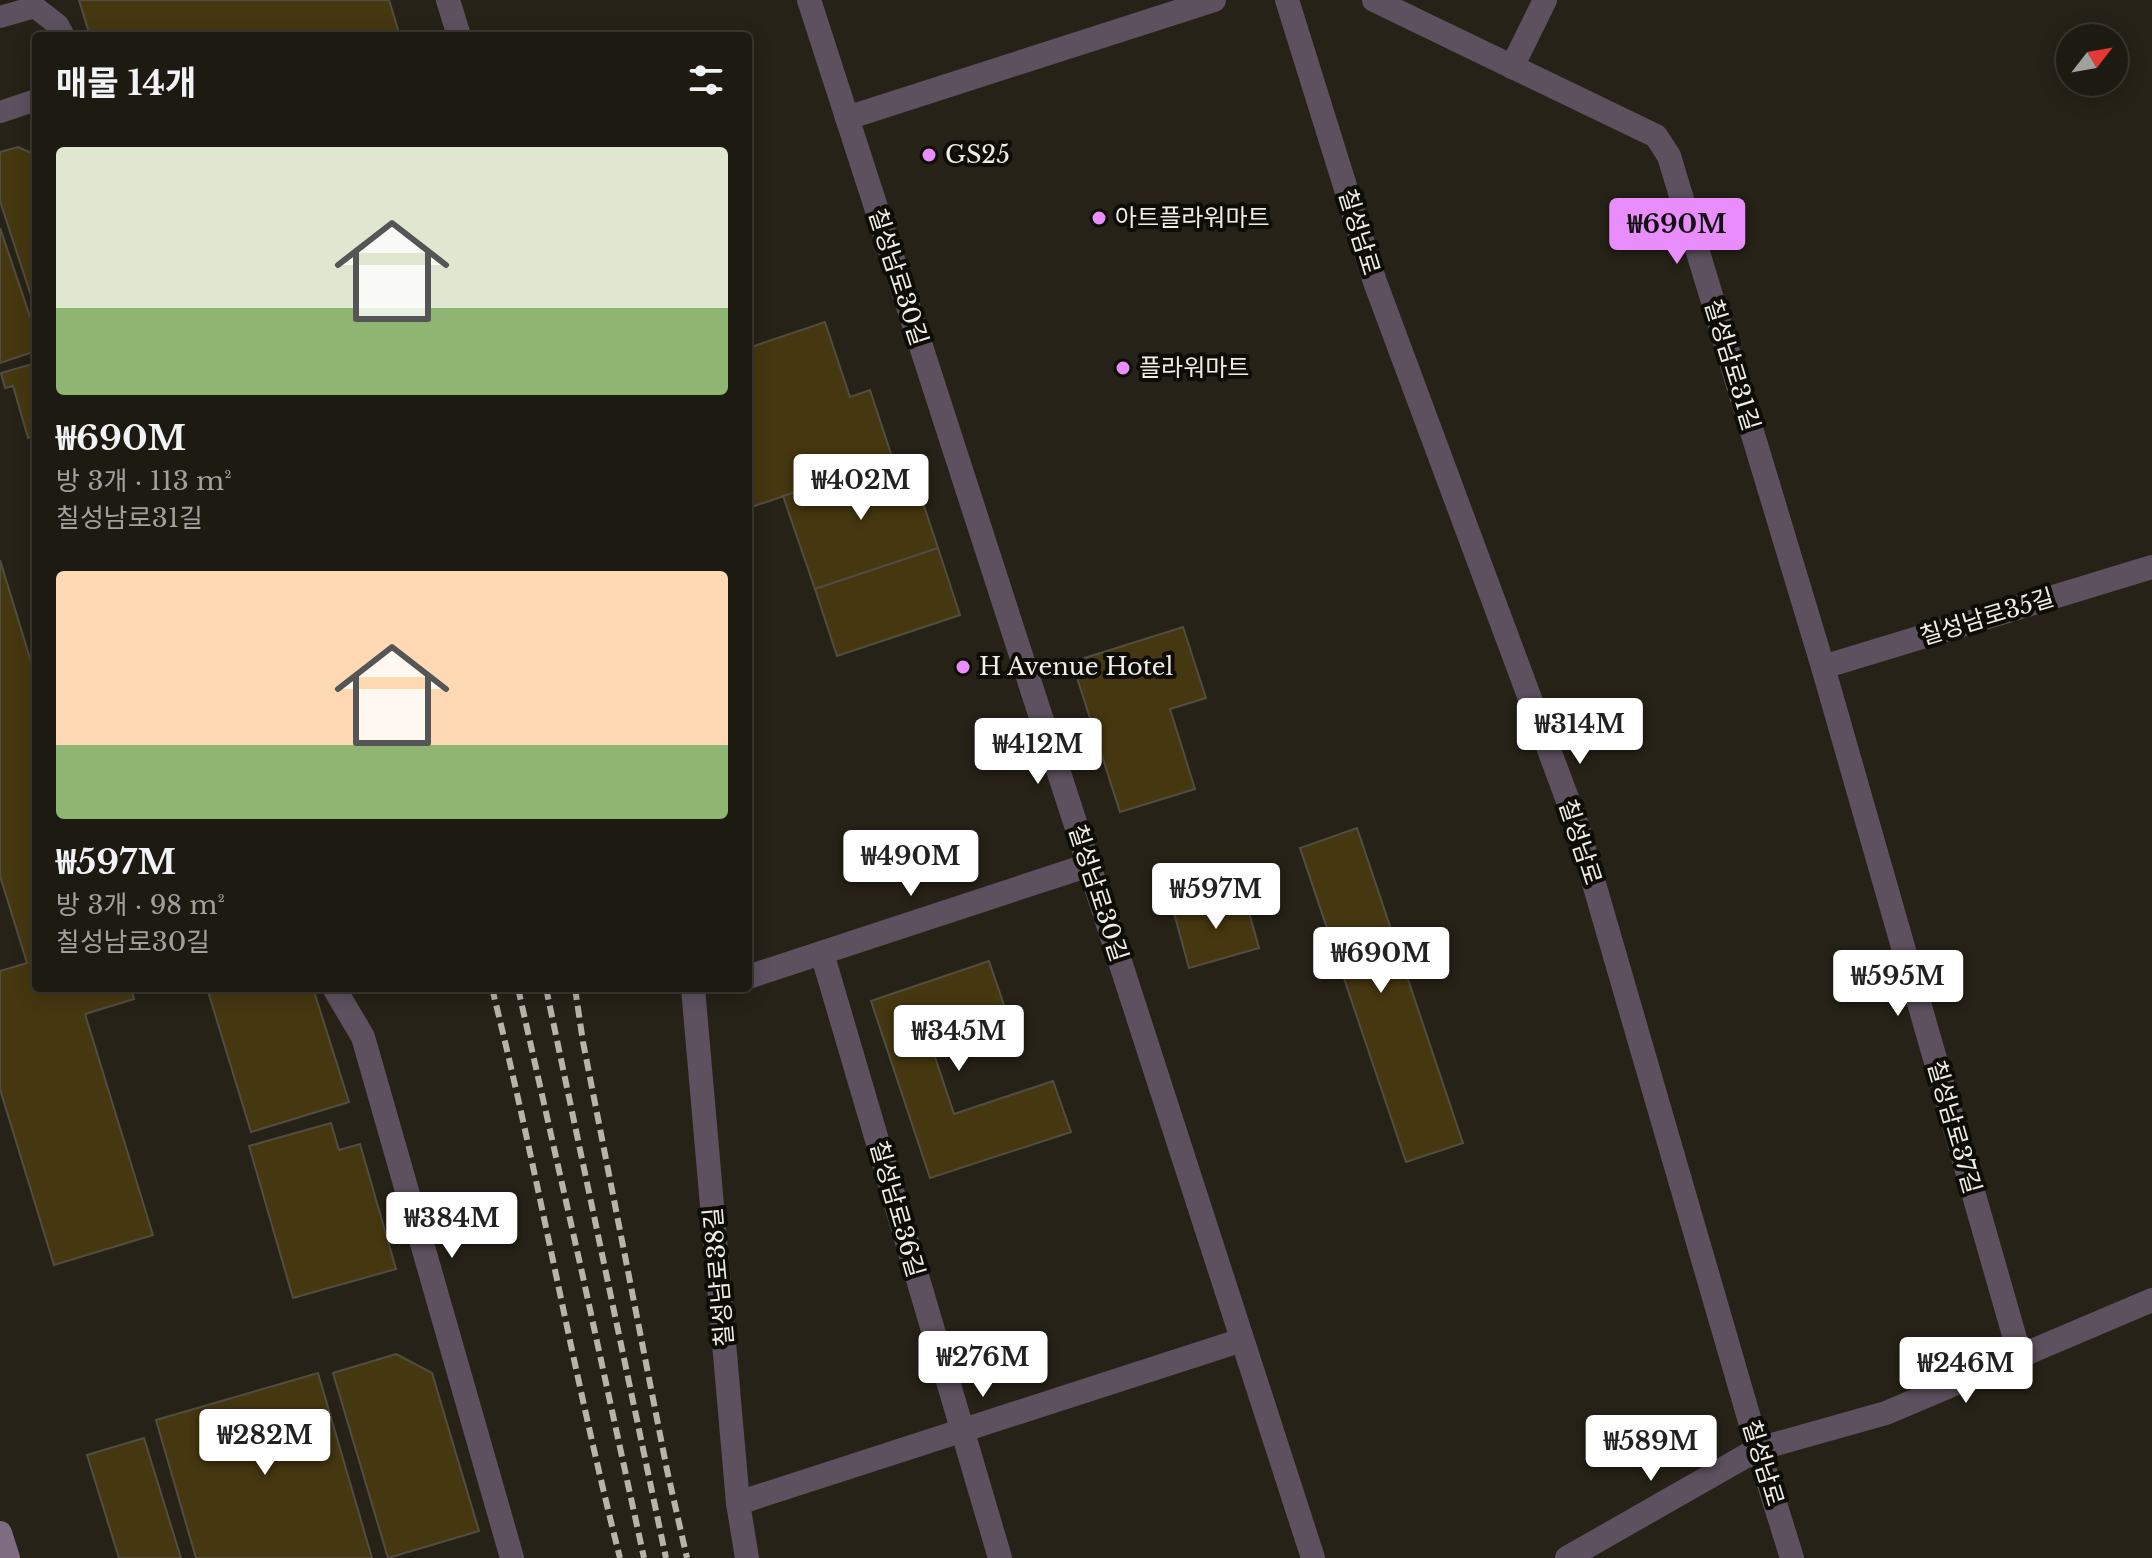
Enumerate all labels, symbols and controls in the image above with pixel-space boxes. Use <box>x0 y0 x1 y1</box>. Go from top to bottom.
north arrow <box>2056 24 2128 96</box>
map controls <box>2056 24 2128 96</box>
icon: filters <box>684 58 728 102</box>
text: 매물 14개 <box>56 62 196 104</box>
place label: GS25 <box>945 140 1010 169</box>
marker: GS25 <box>920 146 938 164</box>
street label: 칠성남로 <box>1333 185 1386 278</box>
pin: ₩690M <box>1621 198 1733 266</box>
icon: home <box>320 199 464 343</box>
place label: 아트플라워마트 <box>1115 203 1270 232</box>
street label: 칠성남로30길 <box>863 205 934 349</box>
text: ₩690M <box>1627 208 1727 240</box>
marker: 아트플라워마트 <box>1090 209 1108 227</box>
street label: 칠성남로31길 <box>1699 296 1766 434</box>
place label: 플라워마트 <box>1139 353 1249 382</box>
marker: 플라워마트 <box>1114 359 1132 377</box>
text: ₩690M <box>56 417 186 459</box>
pin: ₩402M <box>805 454 917 522</box>
text: ₩402M <box>812 464 910 496</box>
text: 방 3개 · 113 m² <box>56 465 232 497</box>
text: 칠성남로31길 <box>56 502 203 534</box>
street label: 칠성남로35길 <box>1916 582 2057 651</box>
icon: home <box>320 623 464 767</box>
place label: H Avenue Hotel <box>979 652 1173 681</box>
marker: H Avenue Hotel <box>954 658 972 676</box>
pin: ₩314M <box>1524 698 1636 766</box>
text: ₩314M <box>1535 708 1625 740</box>
pin: ₩412M <box>982 718 1094 786</box>
text: ₩412M <box>993 728 1083 760</box>
street label: 칠성남로 <box>1553 795 1608 888</box>
street label: 칠성남로30길 <box>1063 821 1134 965</box>
pin: ₩490M <box>855 830 967 898</box>
text: ₩490M <box>861 840 961 872</box>
text: ₩597M <box>56 841 176 883</box>
pin: ₩597M <box>1160 863 1272 931</box>
text: ₩597M <box>1170 873 1262 905</box>
text: 방 3개 · 98 m² <box>56 889 225 921</box>
text: 칠성남로30길 <box>56 926 210 958</box>
pin: ₩690M <box>1325 927 1437 995</box>
text: ₩690M <box>1331 937 1431 969</box>
pin: ₩595M <box>1842 950 1954 1018</box>
text: ₩595M <box>1851 960 1945 992</box>
pin: ₩345M <box>903 1005 1015 1073</box>
text: ₩345M <box>912 1015 1006 1047</box>
street label: 칠성남로37길 <box>1922 1057 1987 1197</box>
street label: 칠성남로36길 <box>864 1137 931 1280</box>
pin: ₩384M <box>396 1192 508 1260</box>
text: ₩384M <box>404 1202 500 1234</box>
street label: 칠성남로38길 <box>698 1206 739 1348</box>
pin: ₩276M <box>927 1331 1039 1399</box>
pin: ₩246M <box>1910 1337 2022 1405</box>
text: ₩276M <box>937 1341 1029 1373</box>
text: ₩246M <box>1918 1347 2014 1379</box>
pin: ₩282M <box>209 1409 321 1477</box>
pin: ₩589M <box>1595 1415 1707 1483</box>
street label: 칠성남로 <box>1737 1416 1790 1509</box>
text: ₩282M <box>217 1419 313 1451</box>
text: ₩589M <box>1604 1425 1698 1457</box>

